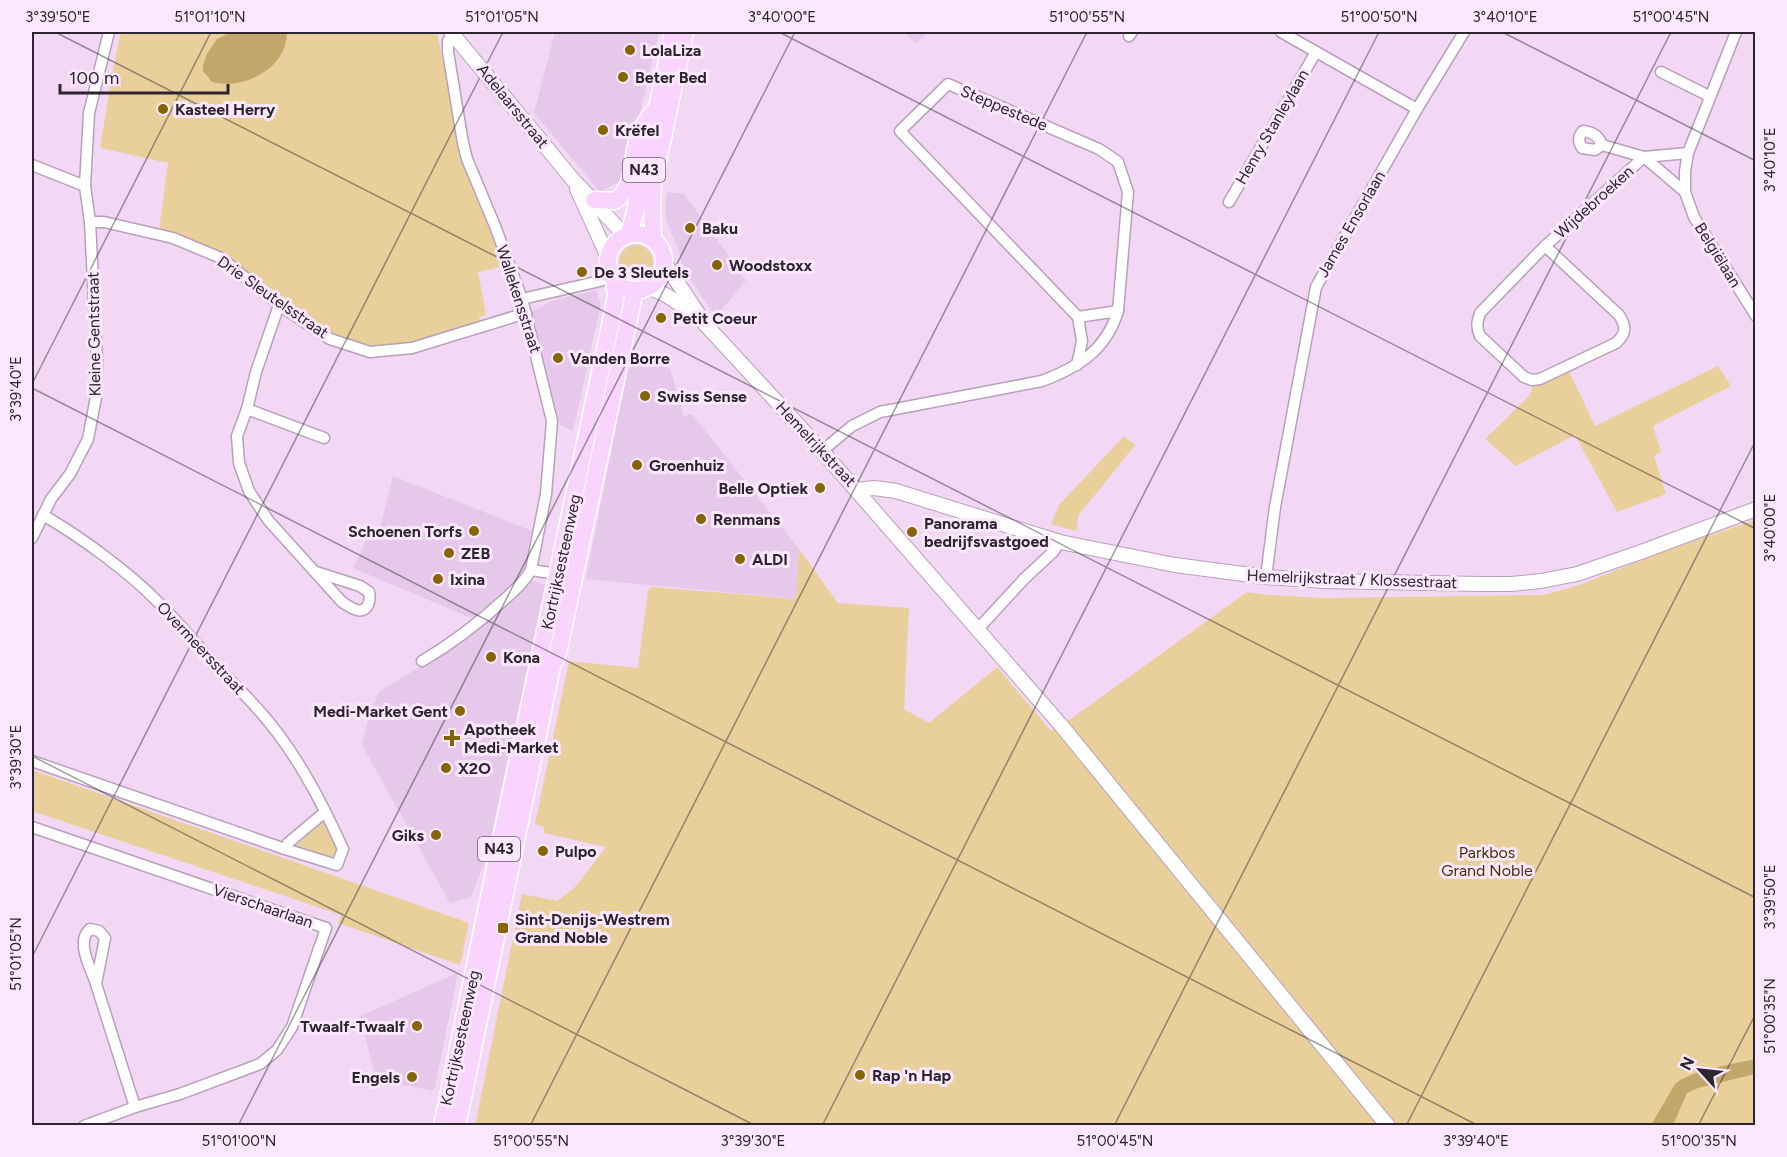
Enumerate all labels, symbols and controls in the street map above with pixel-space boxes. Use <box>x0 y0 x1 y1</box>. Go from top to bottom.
text: 3°39'50"E <box>25 8 91 26</box>
text: 51°01'10"N <box>174 8 246 26</box>
text: 51°01'05"N <box>465 8 539 26</box>
text: 3°40'00"E <box>748 8 816 26</box>
text: 51°00'55"N <box>1049 8 1125 26</box>
text: 51°00'50"N <box>1340 8 1418 26</box>
text: 3°40'10"E <box>1472 8 1538 26</box>
text: 51°00'45"N <box>1633 8 1709 26</box>
place label: LolaLiza <box>642 41 701 60</box>
marker: LolaLiza <box>623 43 637 57</box>
scale bar <box>60 57 228 95</box>
street label: Adelaarsstraat <box>473 60 553 152</box>
street label: Henry Stanleylaan <box>1231 66 1313 188</box>
text: 100 m <box>69 67 119 89</box>
place label: Beter Bed <box>635 68 707 87</box>
marker: Beter Bed <box>616 70 630 84</box>
street label: Steppestede <box>958 81 1051 135</box>
place label: Kasteel Herry <box>175 100 276 119</box>
marker: Kasteel Herry <box>156 102 170 116</box>
place label: Krëfel <box>615 121 659 140</box>
marker: Krëfel <box>596 123 610 137</box>
text: 3°40'10"E <box>1761 127 1779 193</box>
road number: N43 <box>623 158 665 182</box>
street label: Wijdebroeken <box>1551 162 1637 242</box>
street label: James Ensorlaan <box>1313 167 1389 280</box>
place label: Baku <box>702 219 738 238</box>
street label: Belgiëlaan <box>1691 219 1745 291</box>
marker: Baku <box>683 221 697 235</box>
street label: Wallekensstraat <box>493 243 545 355</box>
street label: Drie Sleutelsstraat <box>214 252 332 342</box>
place label: Woodstoxx <box>729 256 813 275</box>
marker: Woodstoxx <box>710 258 724 272</box>
place label: De 3 Sleutels <box>594 263 689 282</box>
marker: De 3 Sleutels <box>575 265 589 279</box>
street label: Kleine Gentstraat <box>83 272 105 396</box>
place label: Petit Coeur <box>673 309 757 328</box>
marker: Petit Coeur <box>654 311 668 325</box>
place label: Vanden Borre <box>570 349 670 368</box>
marker: Vanden Borre <box>551 351 565 365</box>
text: 3°39'40"E <box>7 356 25 422</box>
place label: Swiss Sense <box>657 387 747 406</box>
marker: Swiss Sense <box>638 389 652 403</box>
street label: Hemelrijkstraat <box>772 398 860 490</box>
place label: Groenhuiz <box>649 456 725 475</box>
marker: Groenhuiz <box>630 458 644 472</box>
place label: Belle Optiek <box>718 479 808 498</box>
marker: Belle Optiek <box>813 481 827 495</box>
street label: Kortrijksesteenweg <box>537 493 585 631</box>
text: 3°40'00"E <box>1761 494 1779 562</box>
place label: Renmans <box>713 510 781 529</box>
marker: Renmans <box>694 512 708 526</box>
place label: Panorama bedrijfsvastgoed <box>924 514 1049 551</box>
place label: Schoenen Torfs <box>348 522 463 541</box>
marker: Schoenen Torfs <box>467 524 481 538</box>
marker: Panorama bedrijfsvastgoed <box>905 525 919 539</box>
place label: ZEB <box>461 544 491 563</box>
marker: ZEB <box>442 546 456 560</box>
place label: ALDI <box>752 550 788 569</box>
marker: ALDI <box>733 552 747 566</box>
street label: Hemelrijkstraat / Klossestraat <box>1246 566 1458 592</box>
place label: Ixina <box>450 570 485 589</box>
marker: Ixina <box>431 572 445 586</box>
street label: Overmeersstraat <box>153 598 249 698</box>
place label: Kona <box>503 648 540 667</box>
marker: Kona <box>484 650 498 664</box>
place label: Medi-Market Gent <box>313 702 448 721</box>
marker: Medi-Market Gent <box>453 704 467 718</box>
place label: Apotheek Medi-Market <box>464 720 559 757</box>
text: 3°39'30"E <box>7 725 25 789</box>
marker: Apotheek Medi-Market <box>445 731 459 745</box>
place label: X2O <box>458 759 491 778</box>
marker: X2O <box>439 761 453 775</box>
place label: Giks <box>392 826 425 845</box>
marker: Giks <box>429 828 443 842</box>
road number: N43 <box>478 837 520 861</box>
place label: Pulpo <box>555 842 597 861</box>
park label: Parkbos Grand Noble <box>1441 843 1533 880</box>
marker: Pulpo <box>536 844 550 858</box>
text: 3°39'50"E <box>1761 864 1779 930</box>
street label: Vierschaarlaan <box>211 880 316 932</box>
place label: Sint-Denijs-Westrem Grand Noble <box>515 910 670 947</box>
text: 51°01'05"N <box>7 917 25 991</box>
marker: Sint-Denijs-Westrem Grand Noble <box>496 921 510 935</box>
street label: Kortrijksesteenweg <box>436 969 484 1107</box>
text: 51°00'35"N <box>1761 978 1779 1054</box>
place label: Twaalf-Twaalf <box>300 1017 406 1036</box>
marker: Twaalf-Twaalf <box>410 1019 424 1033</box>
north arrow <box>1670 1040 1730 1100</box>
text: N <box>1676 1054 1698 1073</box>
place label: Rap 'n Hap <box>872 1066 952 1085</box>
place label: Engels <box>352 1068 401 1087</box>
marker: Rap 'n Hap <box>853 1068 867 1082</box>
marker: Engels <box>405 1070 419 1084</box>
text: 51°01'00"N <box>202 1132 276 1150</box>
text: 51°00'55"N <box>493 1132 569 1150</box>
text: 3°39'30"E <box>721 1132 785 1150</box>
text: 51°00'45"N <box>1077 1132 1153 1150</box>
text: 3°39'40"E <box>1443 1132 1509 1150</box>
text: 51°00'35"N <box>1661 1132 1737 1150</box>

